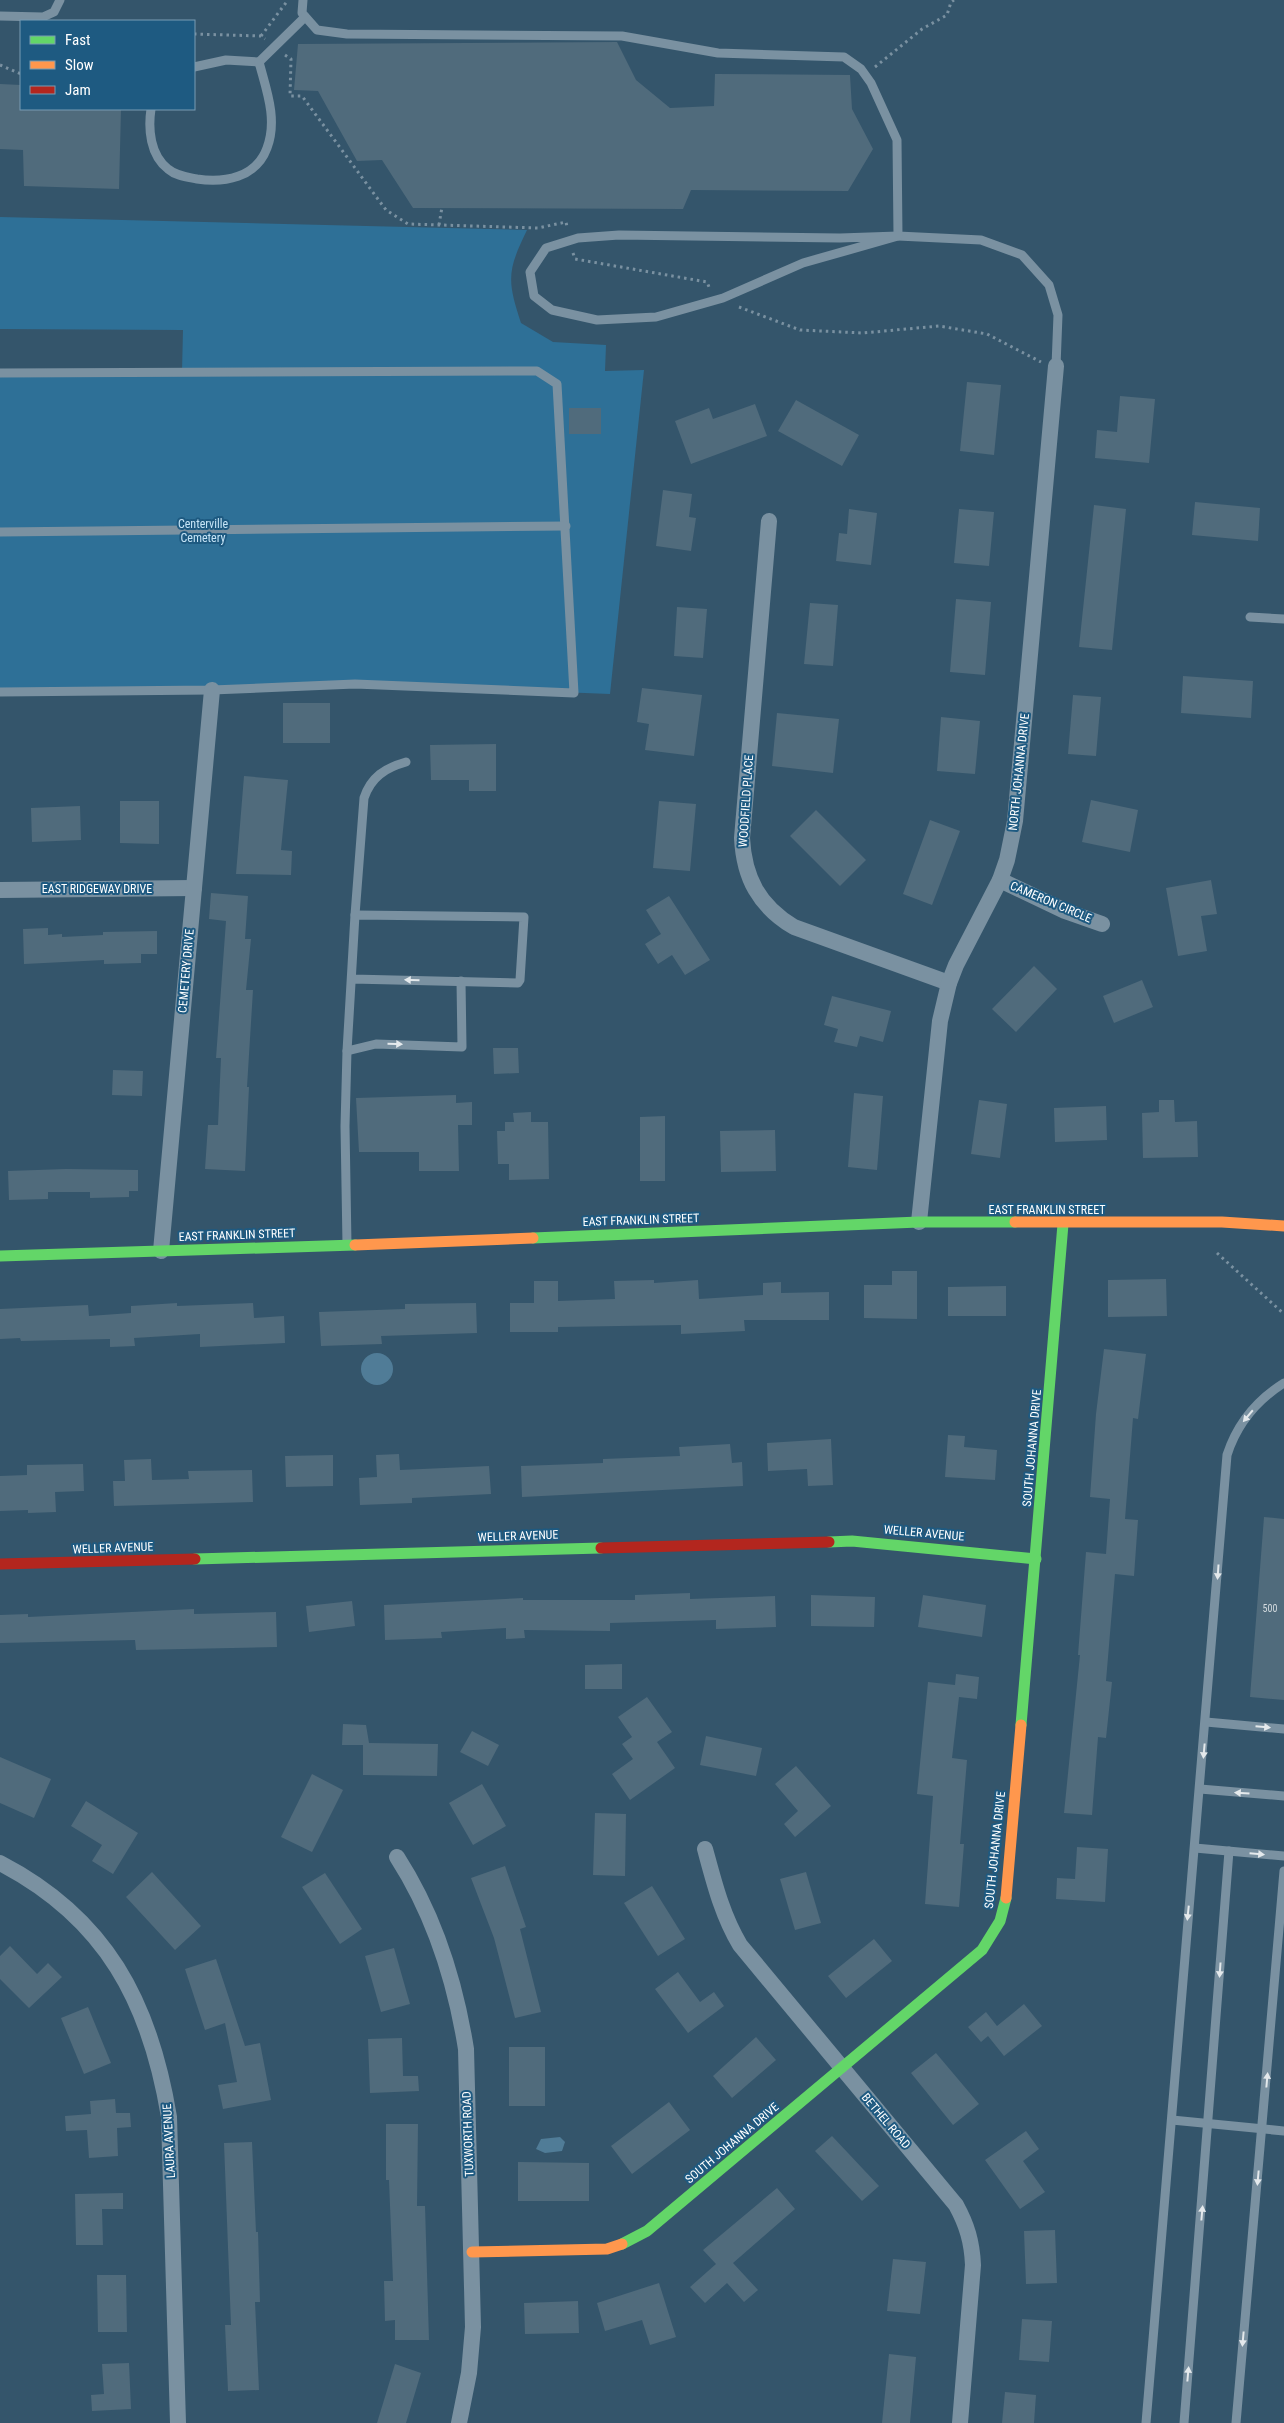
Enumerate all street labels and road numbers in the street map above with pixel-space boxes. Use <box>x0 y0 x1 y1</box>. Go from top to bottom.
street label: NORTH JOHANNA DRIVE <box>1006 713 1032 831</box>
street label: WOODFIELD PLACE <box>736 754 756 848</box>
street label: CAMERON CIRCLE <box>1008 879 1094 925</box>
street label: EAST RIDGEWAY DRIVE <box>42 882 152 896</box>
street label: CEMETERY DRIVE <box>175 928 197 1014</box>
street label: EAST FRANKLIN STREET <box>989 1203 1105 1217</box>
street label: EAST FRANKLIN STREET <box>582 1211 700 1229</box>
street label: EAST FRANKLIN STREET <box>178 1226 296 1244</box>
street label: SOUTH JOHANNA DRIVE <box>1020 1389 1044 1507</box>
street label: WELLER AVENUE <box>883 1523 965 1543</box>
street label: WELLER AVENUE <box>477 1528 559 1544</box>
street label: WELLER AVENUE <box>72 1540 154 1556</box>
street label: SOUTH JOHANNA DRIVE <box>982 1791 1008 1909</box>
street label: BETHEL ROAD <box>859 2090 913 2152</box>
street label: TUXWORTH ROAD <box>460 2091 476 2177</box>
street label: SOUTH JOHANNA DRIVE <box>682 2100 782 2186</box>
street label: LAURA AVENUE <box>160 2103 178 2179</box>

